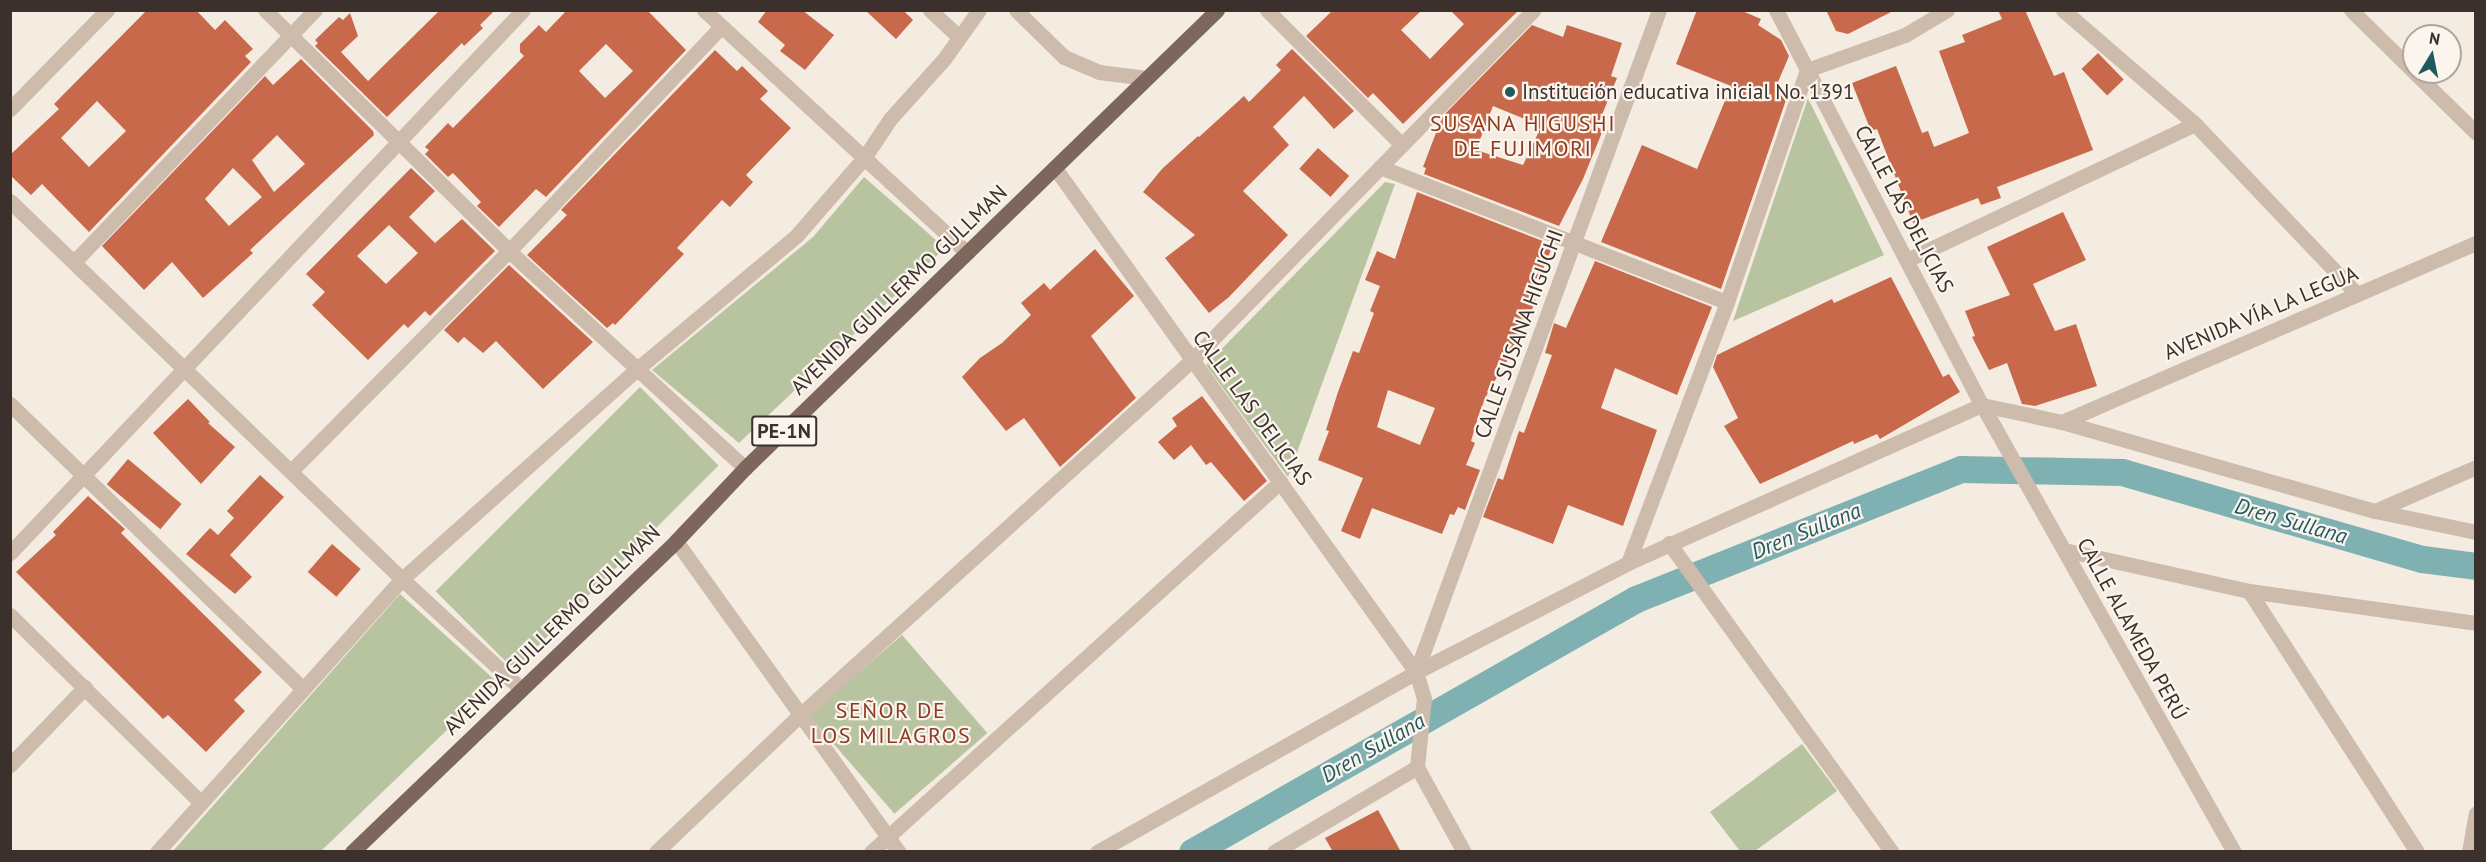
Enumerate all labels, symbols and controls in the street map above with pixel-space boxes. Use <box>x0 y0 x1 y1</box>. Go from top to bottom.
north arrow <box>2402 24 2462 84</box>
text: N <box>2428 27 2442 49</box>
place label: Institución educativa inicial No. 1391 <box>1522 79 1856 105</box>
marker: Institución educativa inicial No. 1391 <box>1503 85 1517 99</box>
district label: SUSANA HIGUSHI DE FUJIMORI <box>1430 110 1616 162</box>
street label: CALLE LAS DELICIAS <box>1849 121 1959 297</box>
street label: AVENIDA GUILLERMO GULLMAN <box>785 180 1013 400</box>
street label: CALLE SUSANA HIGUCHI <box>1469 226 1569 442</box>
street label: AVENIDA VÍA LA LEGUA <box>2159 260 2363 366</box>
street label: CALLE LAS DELICIAS <box>1187 325 1317 491</box>
road number: PE-1N <box>751 414 817 448</box>
water label: Dren Sullana <box>2232 492 2350 550</box>
water label: Dren Sullana <box>1747 497 1865 565</box>
street label: AVENIDA GUILLERMO GULLMAN <box>438 520 666 740</box>
street label: CALLE ALAMEDA PERÚ <box>2071 533 2193 725</box>
district label: SEÑOR DE LOS MILAGROS <box>811 697 971 748</box>
water label: Dren Sullana <box>1316 708 1430 788</box>

